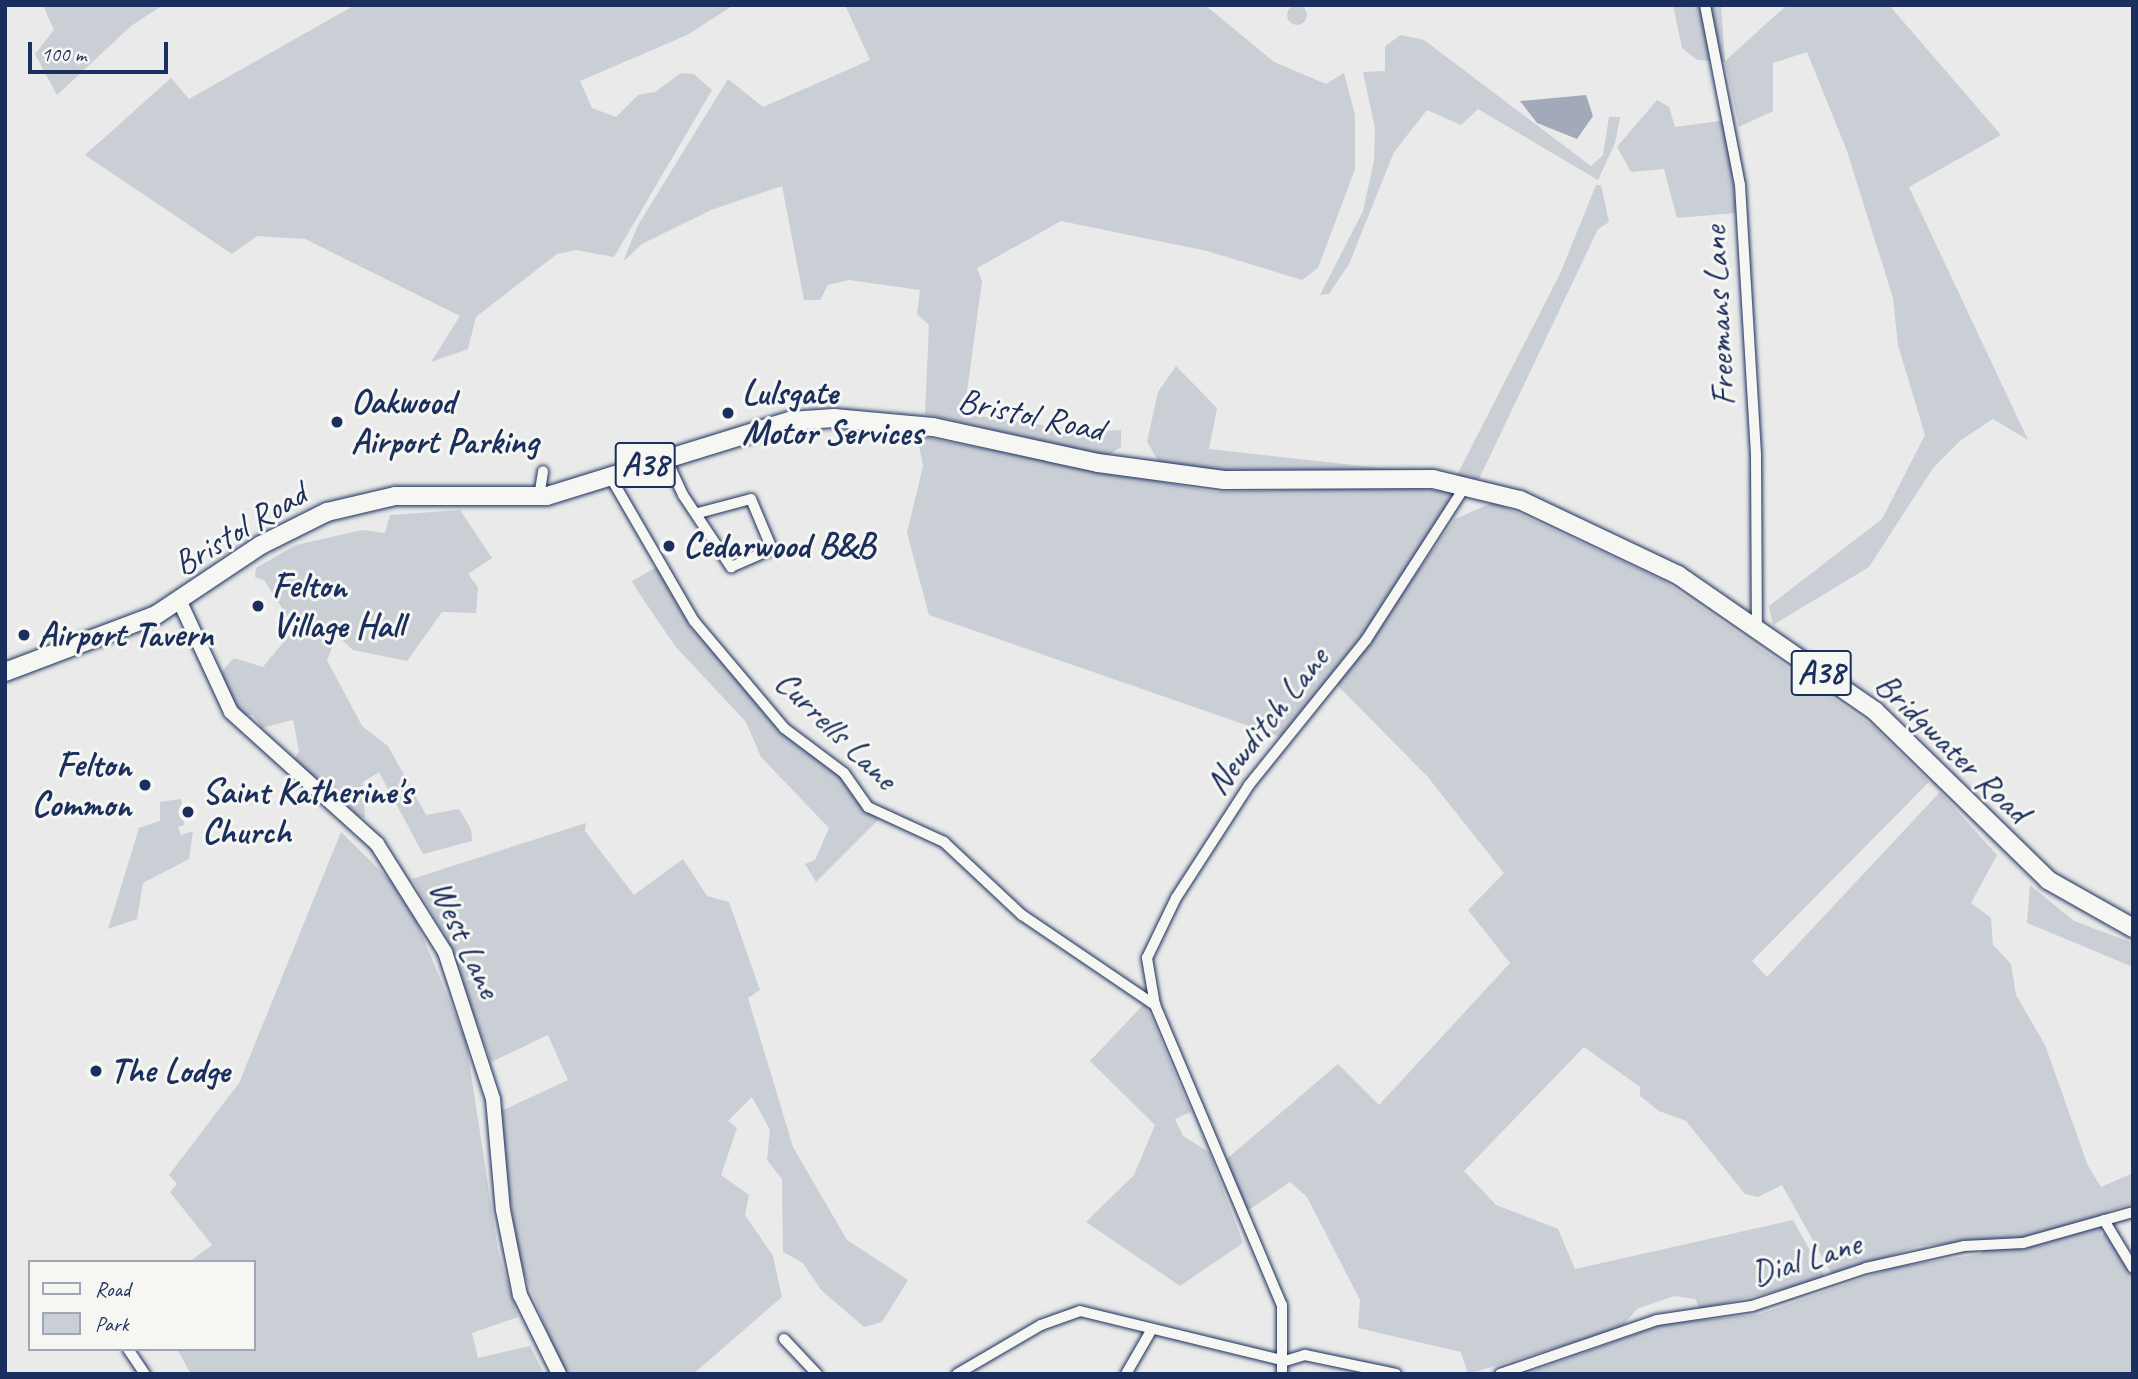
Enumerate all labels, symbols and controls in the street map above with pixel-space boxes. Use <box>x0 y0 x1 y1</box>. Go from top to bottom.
scale bar <box>32 28 172 72</box>
text: 100 m <box>41 41 86 67</box>
street label: Freemans Lane <box>1693 225 1745 407</box>
place label: Lulsgate Motor Services <box>742 372 922 454</box>
street label: Bristol Road <box>955 379 1107 451</box>
place label: Oakwood Airport Parking <box>351 381 539 463</box>
marker: Lulsgate Motor Services <box>720 405 736 421</box>
marker: Oakwood Airport Parking <box>329 414 345 430</box>
road number: A38 <box>614 436 676 494</box>
street label: Bristol Road <box>166 473 314 585</box>
place label: Cedarwood B&B <box>683 525 875 567</box>
marker: Cedarwood B&B <box>661 538 677 554</box>
place label: Felton Village Hall <box>272 565 404 647</box>
marker: Felton Village Hall <box>250 598 266 614</box>
place label: Airport Tavern <box>38 614 214 656</box>
marker: Airport Tavern <box>16 627 32 643</box>
street label: Newditch Lane <box>1196 638 1338 804</box>
road number: A38 <box>1790 644 1853 702</box>
street label: Currells Lane <box>766 661 906 799</box>
street label: Bridgwater Road <box>1866 664 2038 832</box>
place label: Felton Common <box>32 744 131 826</box>
place label: Saint Katherine's Church <box>202 771 413 853</box>
marker: Felton Common <box>137 777 153 793</box>
marker: Saint Katherine's Church <box>180 804 196 820</box>
street label: West Lane <box>419 873 511 1005</box>
place label: The Lodge <box>110 1050 230 1092</box>
marker: The Lodge <box>88 1063 104 1079</box>
street label: Dial Lane <box>1746 1222 1866 1296</box>
legend <box>28 1260 256 1351</box>
text: Road <box>95 1276 130 1302</box>
text: Park <box>95 1311 128 1337</box>

